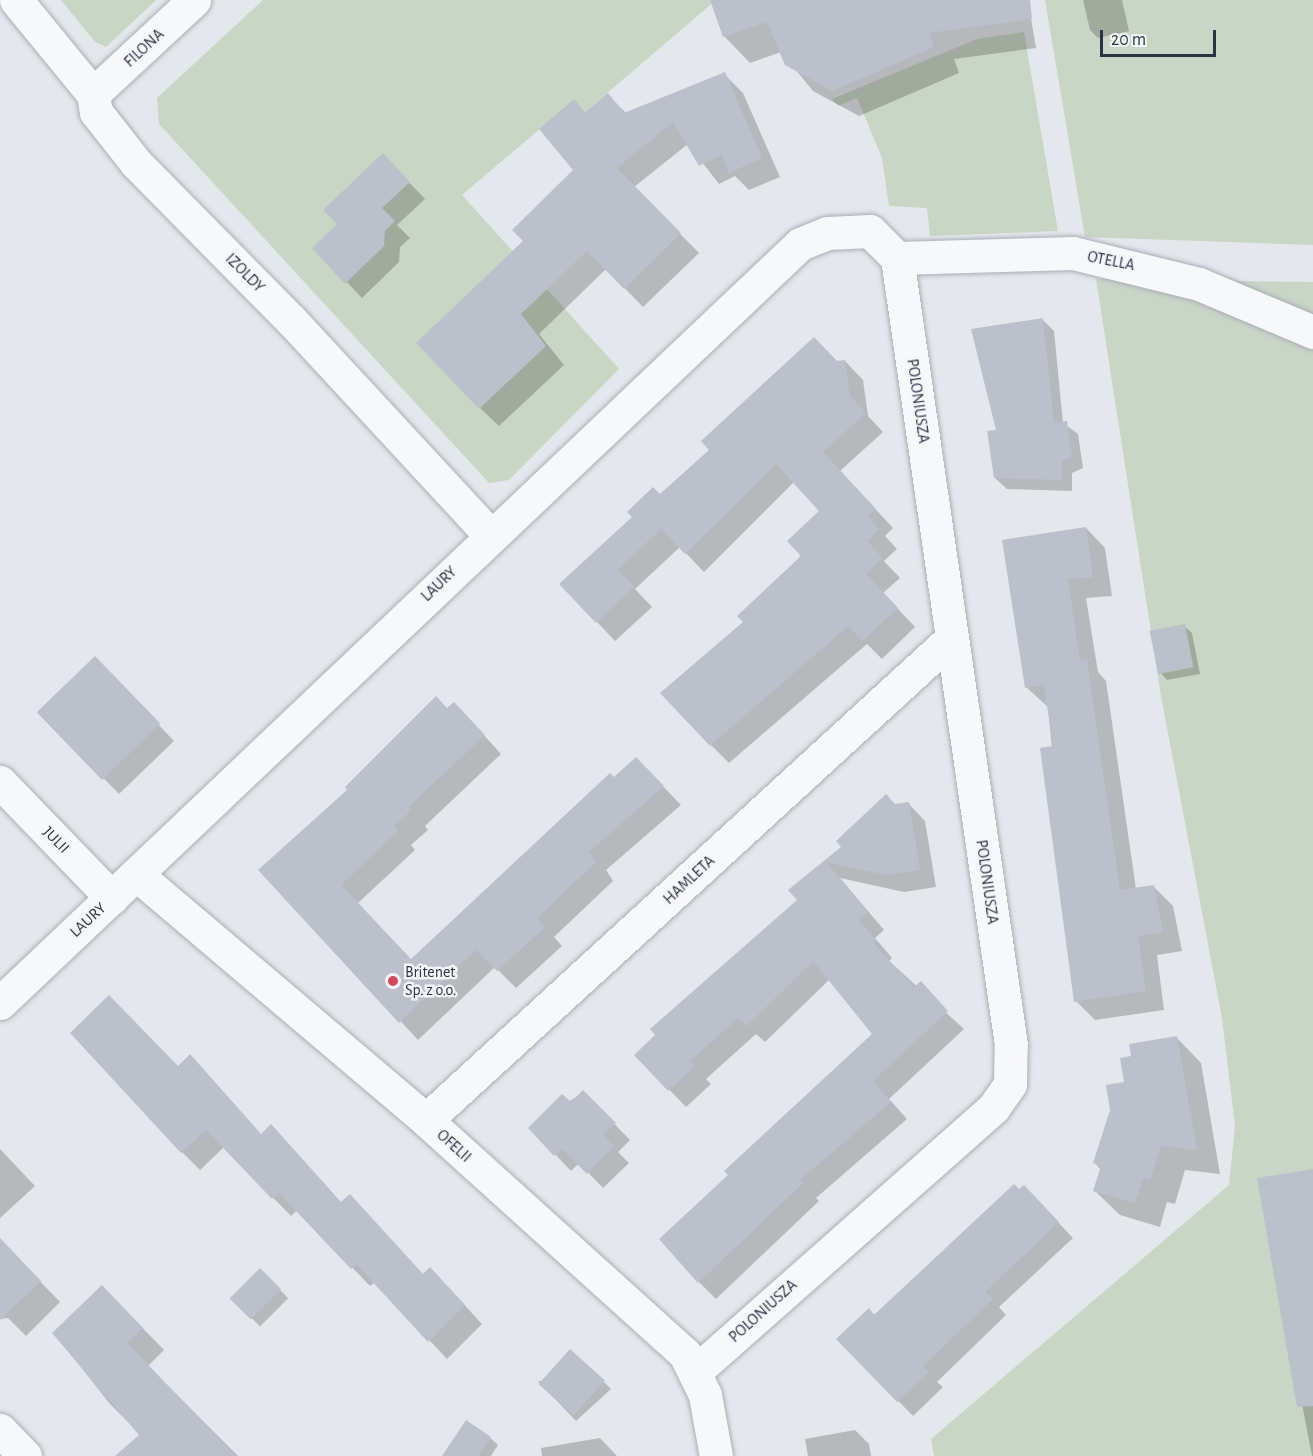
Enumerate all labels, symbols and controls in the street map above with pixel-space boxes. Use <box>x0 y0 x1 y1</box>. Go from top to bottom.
scale bar <box>1103 18 1218 56</box>
street label: FILONA <box>120 25 168 71</box>
text: 20 m <box>1111 31 1146 49</box>
street label: OTELLA <box>1086 247 1136 275</box>
street label: IZOLDY <box>221 249 269 297</box>
street label: POLONIUSZA <box>903 357 933 445</box>
street label: LAURY <box>417 562 461 606</box>
street label: JULII <box>39 822 73 858</box>
street label: POLONIUSZA <box>972 838 1002 926</box>
street label: HAMLETA <box>659 851 719 909</box>
street label: LAURY <box>66 898 110 942</box>
place label: Britenet Sp. z o.o. <box>405 962 456 1000</box>
marker: Britenet Sp. z o.o. <box>386 974 400 988</box>
street label: OFELII <box>433 1125 475 1167</box>
street label: POLONIUSZA <box>725 1275 801 1347</box>

